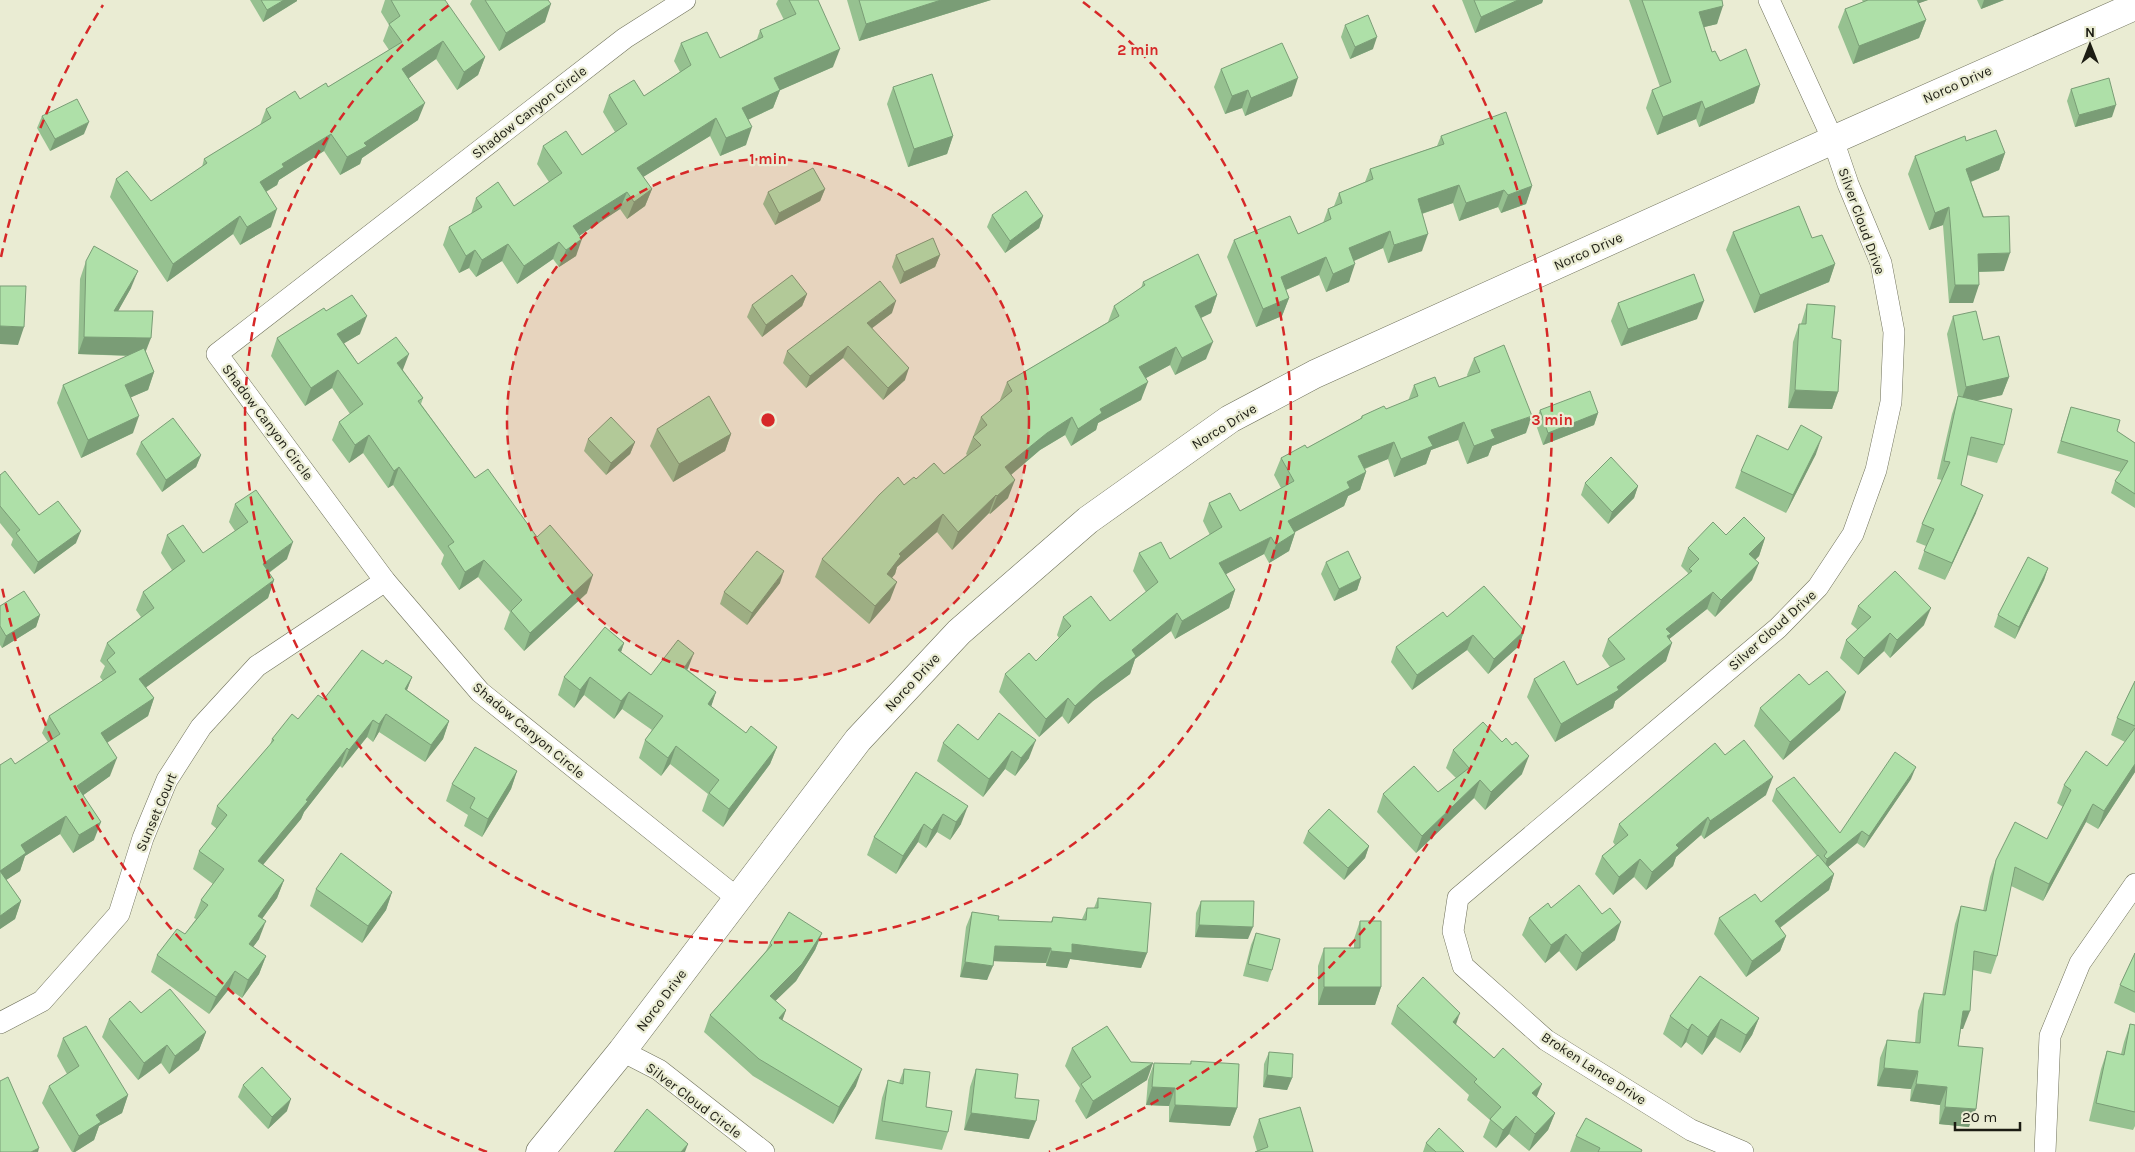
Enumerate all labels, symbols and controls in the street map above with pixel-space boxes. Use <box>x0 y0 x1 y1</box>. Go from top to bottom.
north arrow <box>2065 20 2115 70</box>
text: N <box>2085 24 2095 41</box>
text: 2 min <box>1117 41 1159 59</box>
street label: Shadow Canyon Circle <box>469 62 590 162</box>
street label: Norco Drive <box>1920 62 1994 107</box>
text: 1 min <box>749 150 787 168</box>
street label: Silver Cloud Drive <box>1834 166 1889 277</box>
street label: Norco Drive <box>1551 229 1625 274</box>
street label: Shadow Canyon Circle <box>218 361 317 484</box>
street label: Norco Drive <box>1189 400 1260 453</box>
centre of rings <box>759 411 777 429</box>
text: 3 min <box>1531 411 1573 429</box>
street label: Silver Cloud Drive <box>1725 587 1820 674</box>
street label: Norco Drive <box>881 650 944 715</box>
street label: Shadow Canyon Circle <box>469 679 588 782</box>
street label: Sunset Court <box>132 770 181 854</box>
street label: Norco Drive <box>633 966 690 1035</box>
street label: Broken Lance Drive <box>1538 1028 1649 1109</box>
street label: Silver Cloud Circle <box>642 1059 745 1142</box>
scale bar <box>1955 1100 2020 1132</box>
text: 20 m <box>1962 1108 1997 1126</box>

